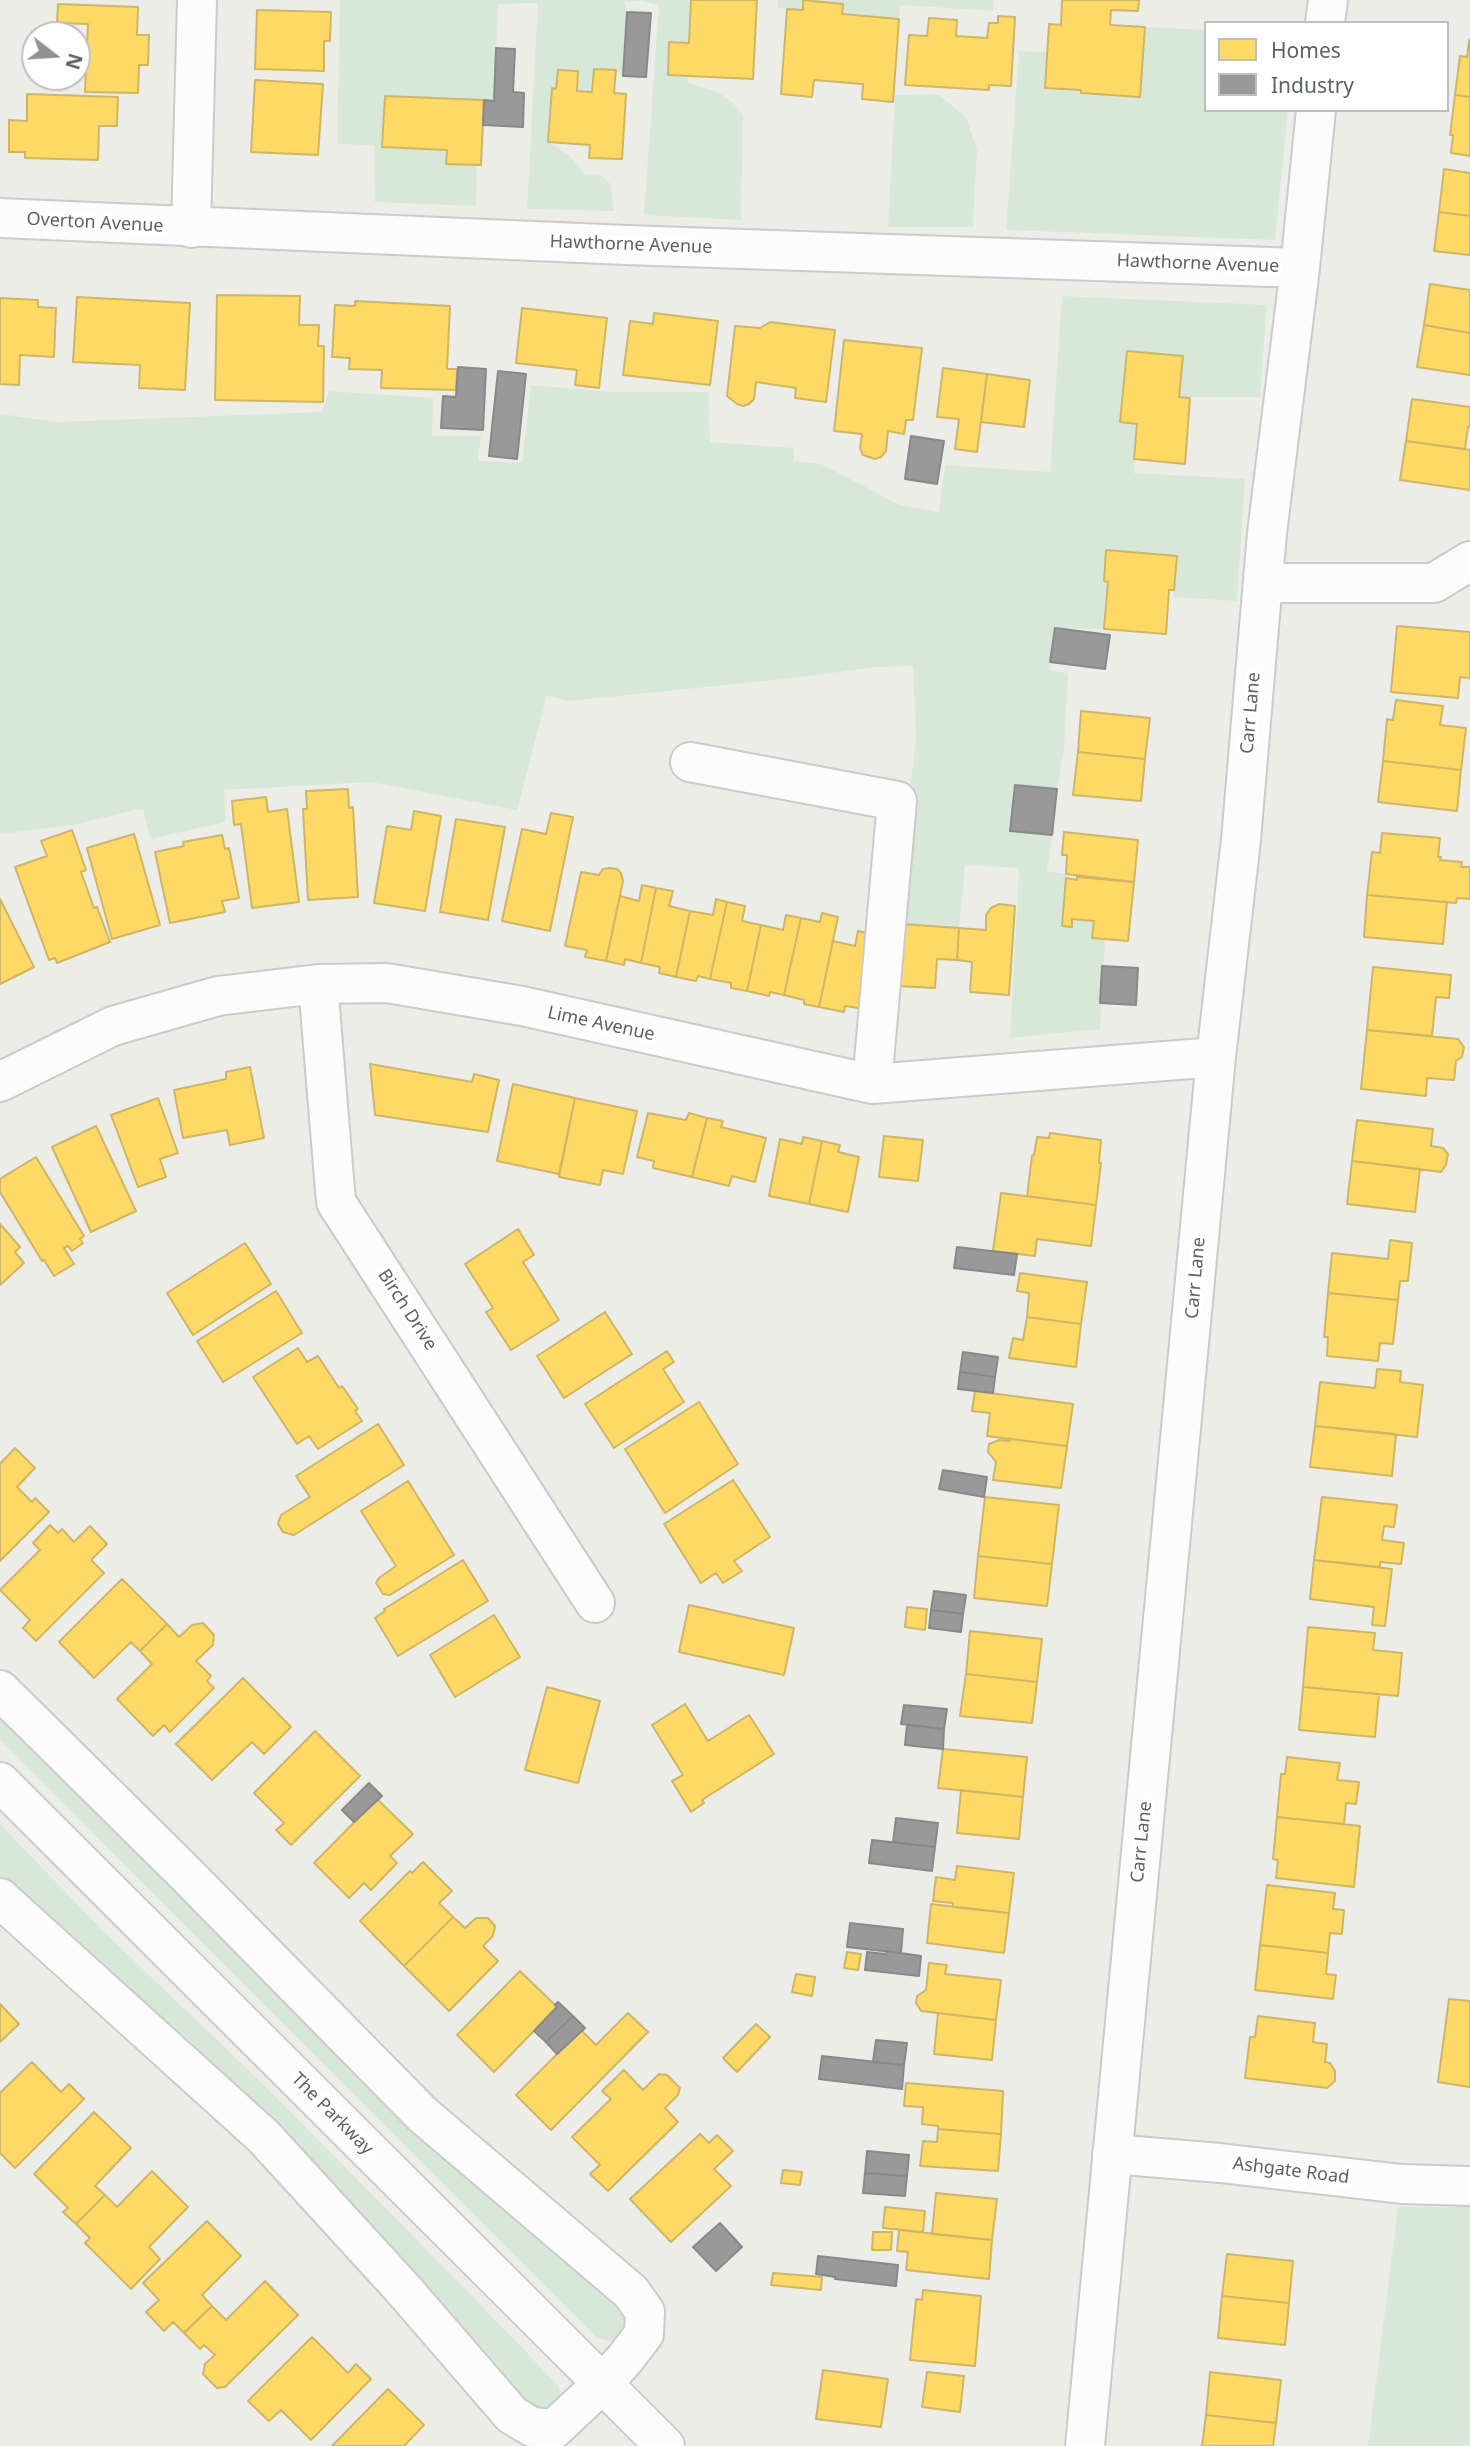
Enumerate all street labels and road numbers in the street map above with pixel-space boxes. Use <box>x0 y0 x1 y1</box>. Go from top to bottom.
street label: Overton Avenue <box>26 209 164 237</box>
street label: Hawthorne Avenue <box>549 231 713 259</box>
street label: Hawthorne Avenue <box>1116 250 1280 278</box>
street label: Carr Lane <box>1237 671 1265 755</box>
street label: Lime Avenue <box>545 1002 657 1046</box>
street label: Carr Lane <box>1182 1236 1210 1320</box>
street label: Birch Drive <box>373 1265 441 1355</box>
street label: Carr Lane <box>1127 1800 1157 1884</box>
street label: The Parkway <box>286 2068 378 2160</box>
street label: Ashgate Road <box>1232 2153 1350 2189</box>

